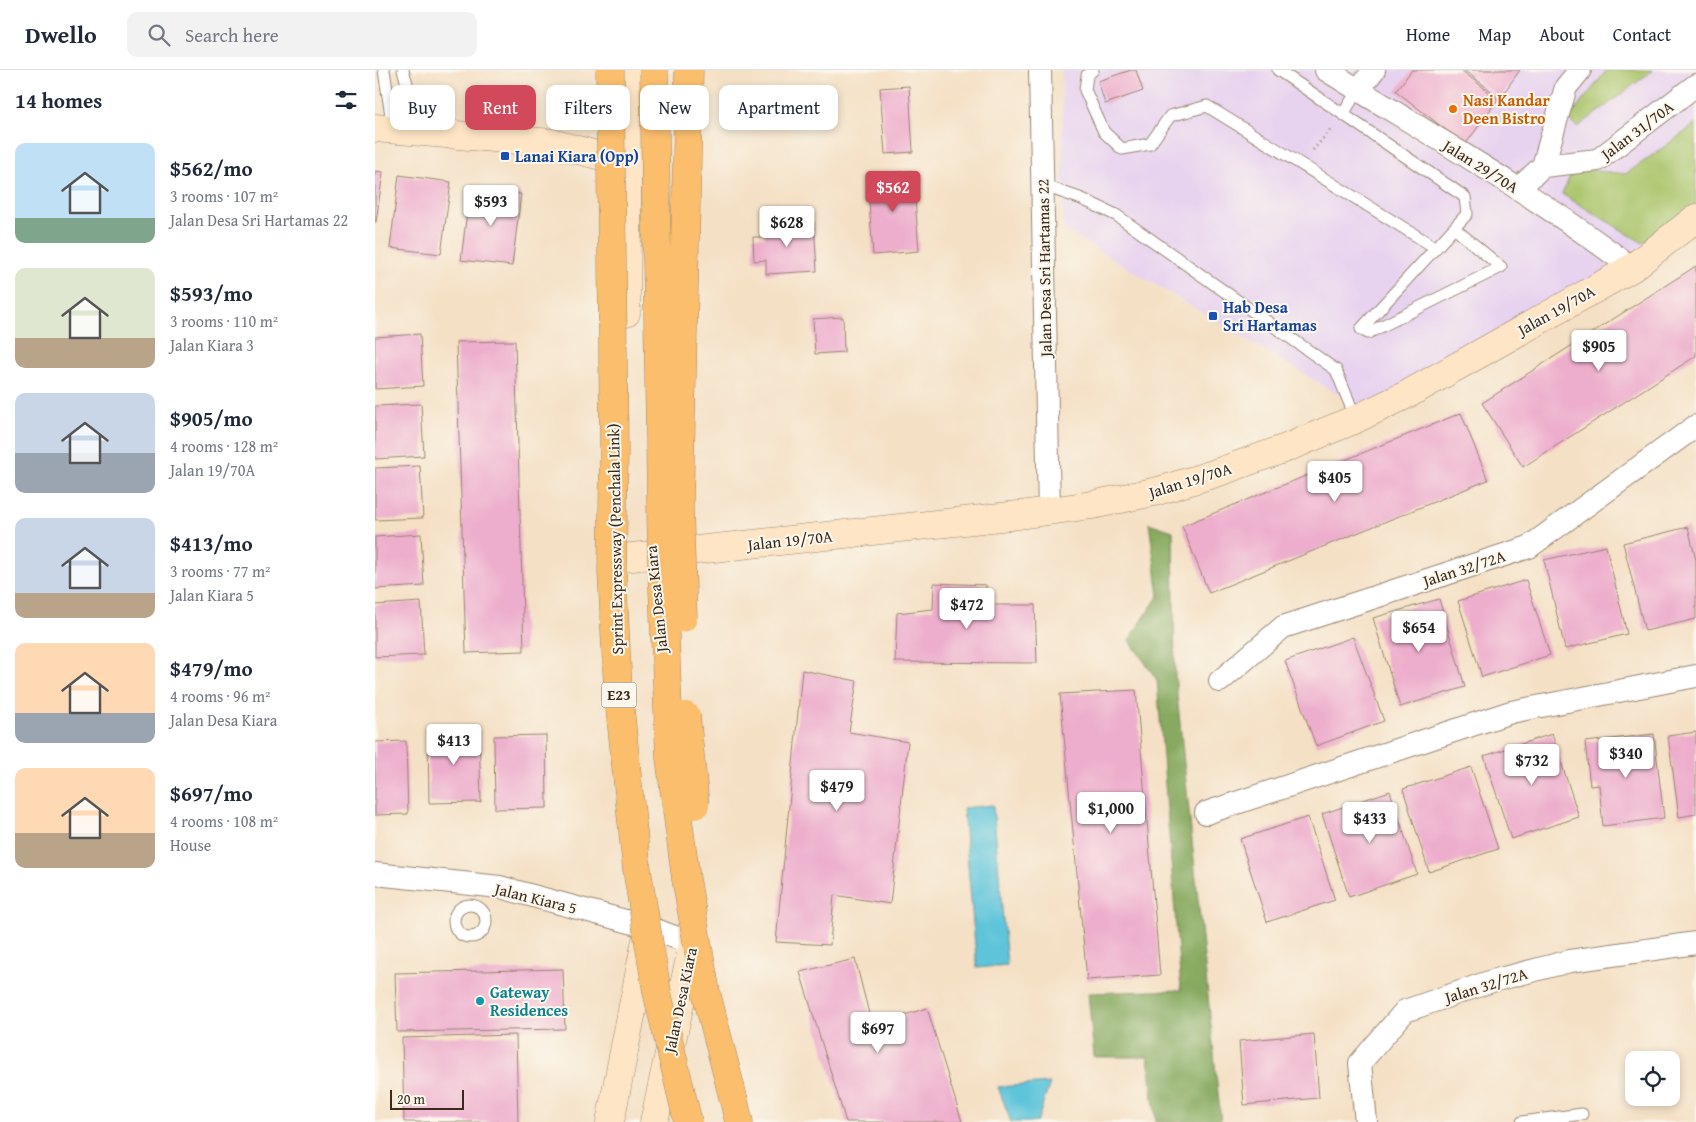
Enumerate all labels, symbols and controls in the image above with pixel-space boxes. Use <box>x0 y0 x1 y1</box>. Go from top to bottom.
search box <box>127 12 477 57</box>
text: Dwello <box>25 17 97 52</box>
icon: search <box>145 21 173 49</box>
text: Search here <box>185 21 279 49</box>
text: Home <box>1406 21 1450 48</box>
text: Map <box>1478 21 1511 48</box>
text: About <box>1539 21 1585 48</box>
text: Contact <box>1613 21 1671 48</box>
text: 14 homes <box>15 85 102 116</box>
chip: Buy <box>390 85 455 130</box>
chip: Rent <box>465 85 536 130</box>
chip: Filters <box>546 85 630 130</box>
chip: New <box>640 85 709 130</box>
chip: Apartment <box>719 85 838 130</box>
icon: filters <box>332 86 360 114</box>
place label: Nasi Kandar Deen Bistro <box>1463 88 1550 130</box>
street label: Jalan 31/70A <box>1594 95 1678 166</box>
marker: Nasi Kandar Deen Bistro <box>1447 103 1459 115</box>
street label: Jalan 29/70A <box>1437 132 1524 199</box>
place label: Lanai Kiara (Opp) <box>515 144 639 168</box>
marker: Lanai Kiara (Opp) <box>499 150 511 162</box>
text: $562/mo <box>170 153 253 184</box>
icon: home <box>55 163 115 223</box>
pin: $562 <box>863 170 923 213</box>
text: $562 <box>876 175 910 199</box>
street label: Jalan Desa Sri Hartamas 22 <box>1030 179 1058 359</box>
text: 3 rooms · 107 m² <box>170 184 278 208</box>
pin: $593 <box>461 184 521 227</box>
text: $593 <box>474 189 508 213</box>
pin: $628 <box>757 206 817 248</box>
text: Jalan Desa Sri Hartamas 22 <box>170 208 348 232</box>
text: $628 <box>770 210 804 234</box>
text: $593/mo <box>170 278 253 309</box>
street label: Jalan 19/70A <box>1511 279 1599 342</box>
icon: home <box>55 288 115 348</box>
place label: Hab Desa Sri Hartamas <box>1223 295 1317 337</box>
text: 3 rooms · 110 m² <box>170 309 278 333</box>
marker: Hab Desa Sri Hartamas <box>1207 310 1219 322</box>
pin: $905 <box>1569 330 1629 372</box>
text: Jalan Kiara 3 <box>170 333 254 357</box>
text: $905 <box>1582 334 1616 358</box>
text: $905/mo <box>170 403 253 434</box>
icon: home <box>55 413 115 473</box>
street label: Sprint Expressway (Penchala Link) <box>601 423 629 655</box>
text: 4 rooms · 128 m² <box>170 434 278 458</box>
street label: Jalan 19/70A <box>1144 456 1235 505</box>
text: Jalan 19/70A <box>170 458 255 482</box>
pin: $405 <box>1305 460 1365 503</box>
text: $405 <box>1318 465 1352 489</box>
street label: Jalan 19/70A <box>744 524 834 557</box>
text: $413/mo <box>170 528 253 559</box>
icon: home <box>55 538 115 598</box>
street label: Jalan 32/72A <box>1418 543 1509 593</box>
street label: Jalan Desa Kiara <box>638 544 674 656</box>
text: 3 rooms · 77 m² <box>170 559 270 583</box>
text: Jalan Kiara 5 <box>170 583 254 607</box>
pin: $472 <box>937 588 997 630</box>
text: $472 <box>950 592 984 616</box>
pin: $654 <box>1389 610 1449 653</box>
text: $654 <box>1402 615 1436 639</box>
text: $479/mo <box>170 653 253 684</box>
icon: home <box>55 663 115 723</box>
road number: E23 <box>601 682 637 708</box>
text: 4 rooms · 96 m² <box>170 684 270 708</box>
text: Jalan Desa Kiara <box>170 708 277 732</box>
pin: $413 <box>424 724 484 766</box>
text: $413 <box>437 728 471 752</box>
pin: $340 <box>1596 736 1656 779</box>
text: $340 <box>1609 741 1643 765</box>
pin: $732 <box>1502 744 1562 786</box>
text: $732 <box>1515 748 1549 772</box>
pin: $479 <box>807 770 867 812</box>
text: $479 <box>820 774 854 798</box>
text: $697/mo <box>170 778 253 809</box>
icon: home <box>55 788 115 848</box>
pin: $1,000 <box>1070 792 1152 834</box>
text: $1,000 <box>1088 796 1134 820</box>
pin: $433 <box>1340 802 1400 844</box>
text: $433 <box>1353 806 1387 830</box>
text: 4 rooms · 108 m² <box>170 809 278 833</box>
text: House <box>170 833 211 857</box>
street label: Jalan Kiara 5 <box>490 876 580 920</box>
street label: Jalan Desa Kiara <box>657 945 703 1057</box>
street label: Jalan 32/72A <box>1440 961 1531 1010</box>
place label: Gateway Residences <box>490 980 568 1022</box>
marker: Gateway Residences <box>474 995 486 1007</box>
pin: $697 <box>848 1012 908 1054</box>
text: $697 <box>861 1016 895 1040</box>
map controls <box>1625 1051 1680 1106</box>
button: locate <box>1625 1051 1680 1106</box>
scale bar <box>390 1087 464 1110</box>
text: 20 m <box>397 1089 425 1109</box>

